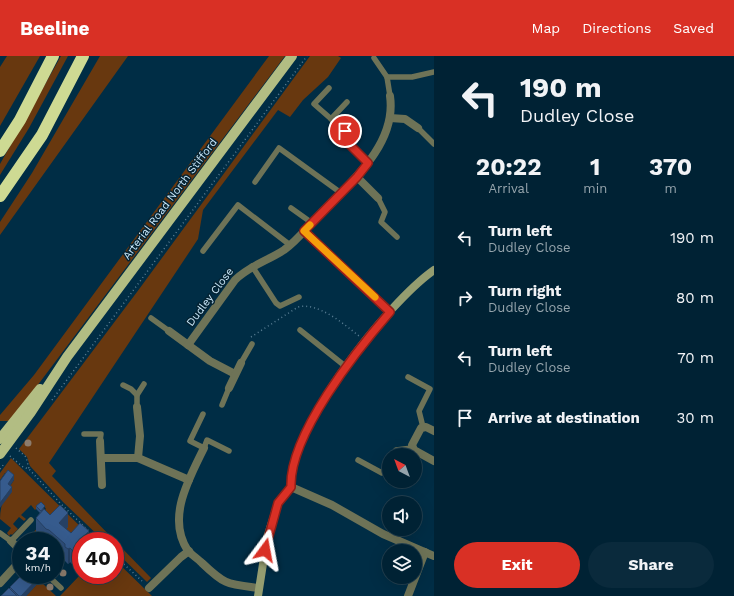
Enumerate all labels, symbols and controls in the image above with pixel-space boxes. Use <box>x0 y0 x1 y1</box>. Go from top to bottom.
text: Beeline <box>20 17 90 40</box>
text: Map <box>532 20 560 36</box>
text: Directions <box>582 20 651 36</box>
text: Saved <box>673 20 714 36</box>
text: 190 m <box>520 71 602 104</box>
icon: left <box>454 72 506 124</box>
text: Dudley Close <box>520 105 634 126</box>
pin <box>328 114 362 148</box>
icon: arrive <box>334 120 356 142</box>
street label: Arterial Road North Stifford <box>120 136 220 262</box>
text: 20:22 <box>476 153 541 181</box>
text: 1 <box>590 153 600 181</box>
text: 370 <box>649 153 692 181</box>
text: Arrival <box>488 181 529 196</box>
text: min <box>583 181 607 196</box>
text: m <box>664 181 677 196</box>
text: Turn left <box>488 222 552 240</box>
icon: left <box>454 227 476 249</box>
text: 190 m <box>670 229 714 247</box>
text: Dudley Close <box>488 240 571 255</box>
street label: Dudley Close <box>184 265 236 329</box>
text: Turn right <box>488 282 561 300</box>
icon: right <box>454 287 476 309</box>
text: 80 m <box>676 289 714 307</box>
text: Dudley Close <box>488 300 571 315</box>
text: Turn left <box>488 342 552 360</box>
icon: left <box>454 347 476 369</box>
text: 70 m <box>677 349 714 367</box>
text: Dudley Close <box>488 360 571 375</box>
icon: arrive <box>454 407 476 429</box>
text: Arrive at destination <box>488 409 640 427</box>
text: 30 m <box>677 409 714 427</box>
north arrow <box>382 448 422 488</box>
map controls <box>382 448 422 584</box>
button: sound <box>382 496 422 536</box>
position arrow <box>244 529 286 571</box>
speed limit sign: 40 <box>72 532 124 584</box>
text: 34 <box>26 541 50 565</box>
button: Exit <box>454 542 580 588</box>
button: Share <box>588 542 714 588</box>
button: layers <box>382 544 422 584</box>
text: km/h <box>25 562 51 573</box>

